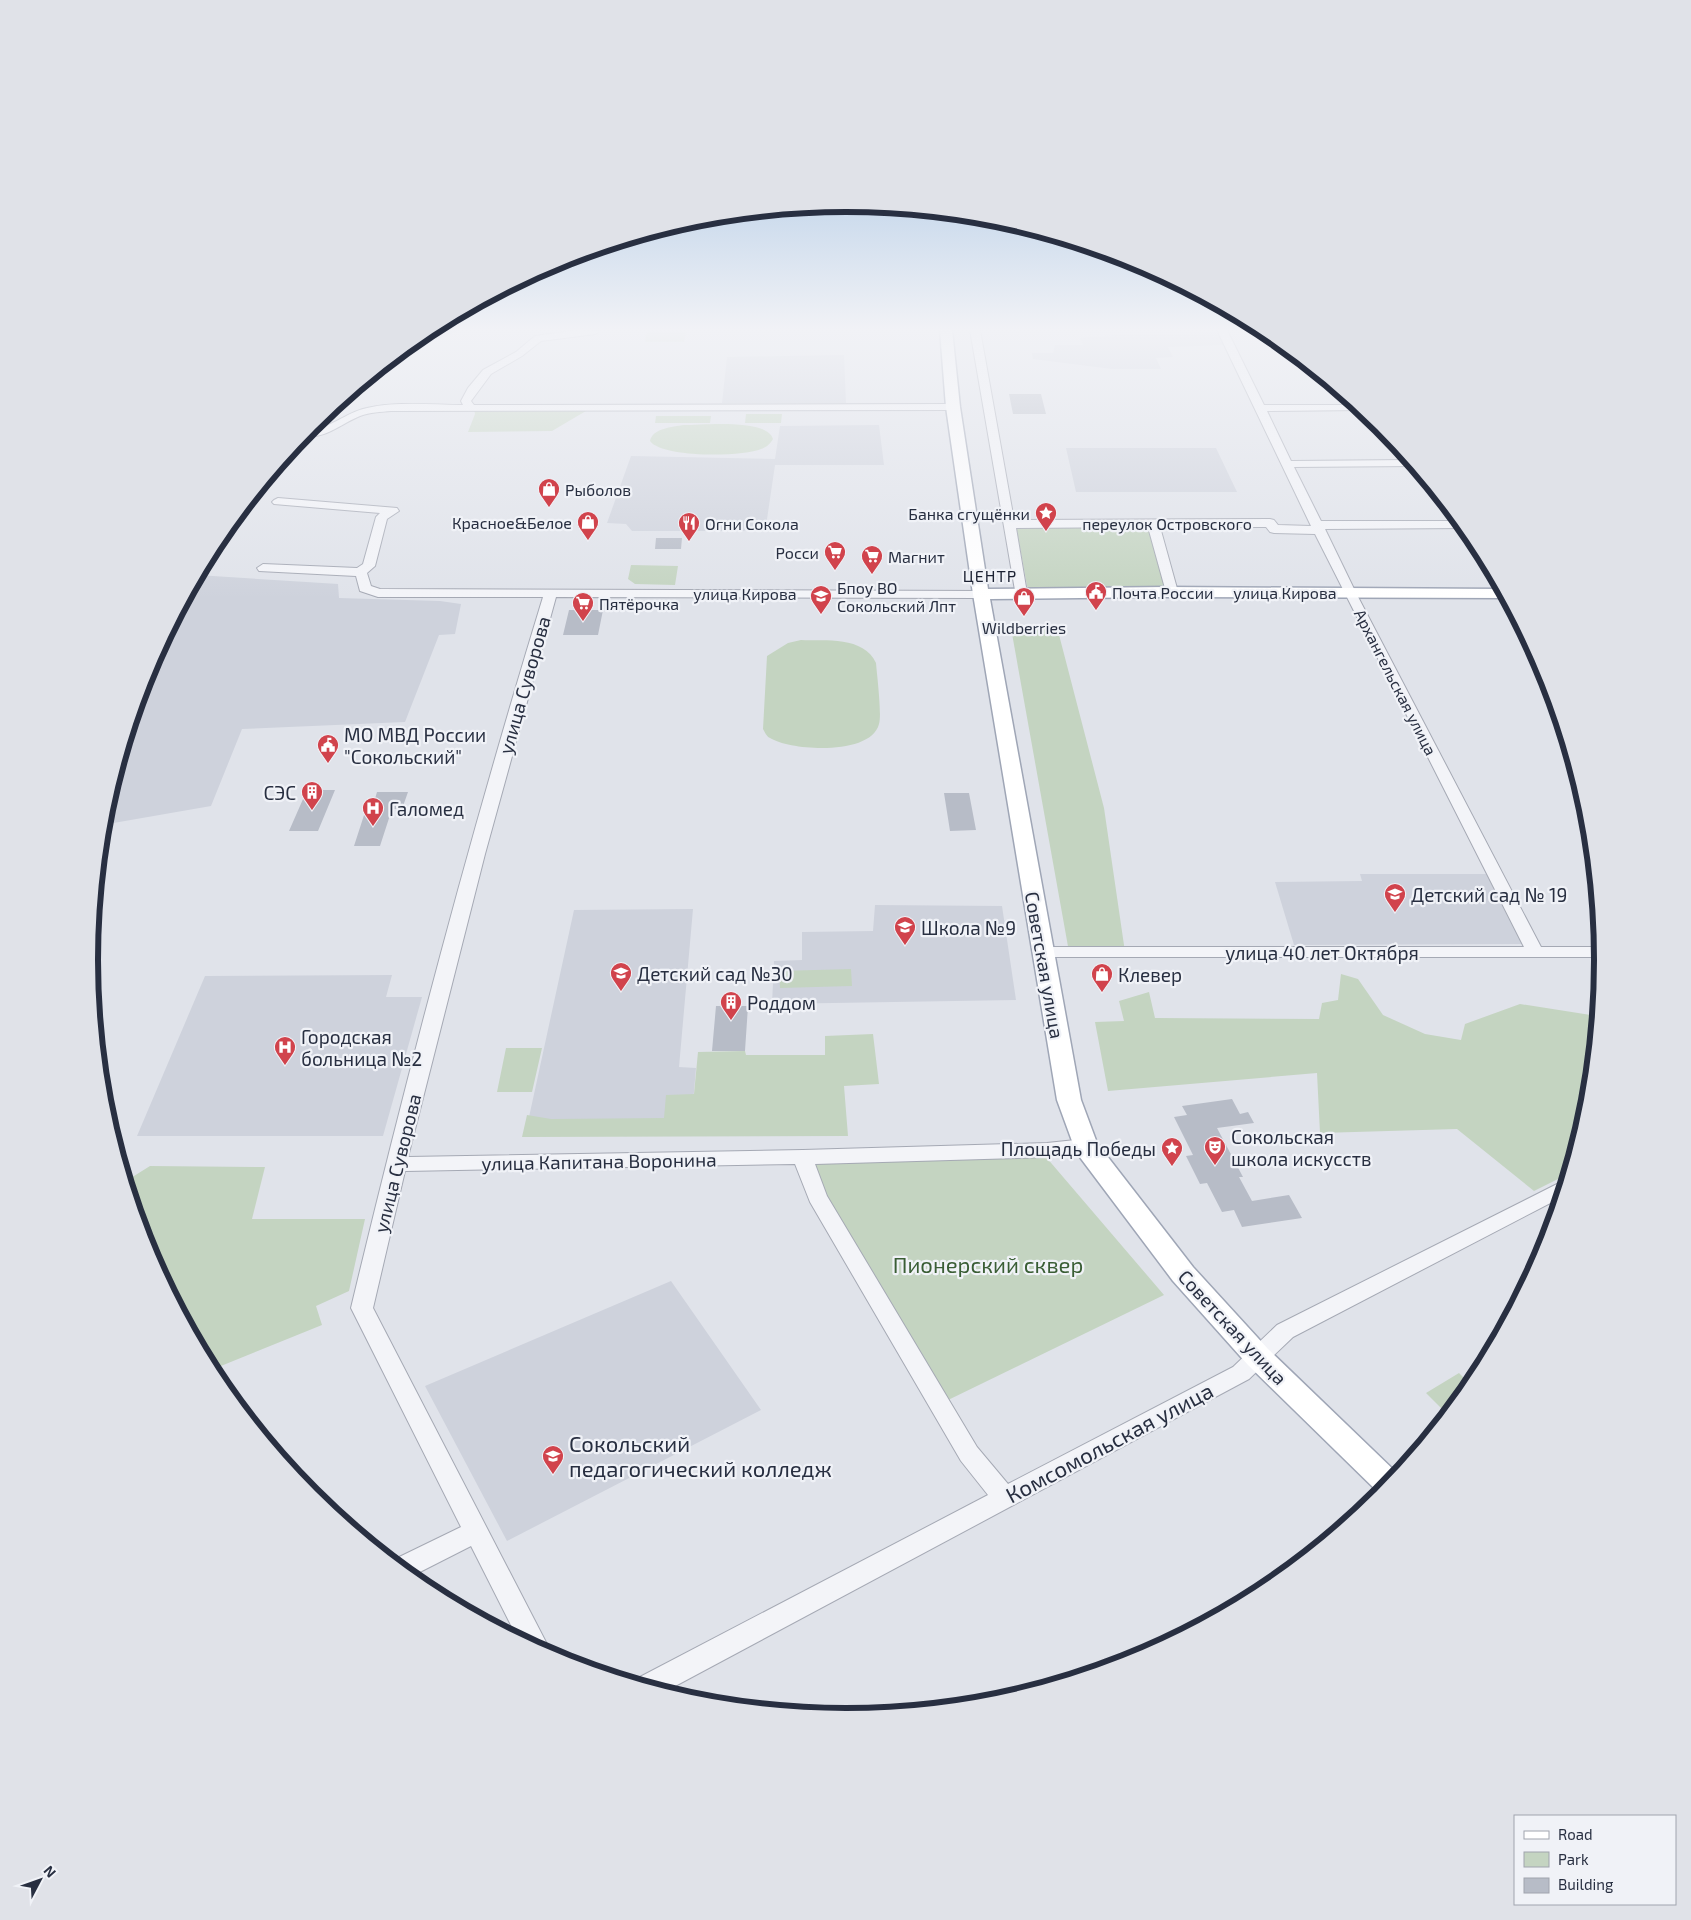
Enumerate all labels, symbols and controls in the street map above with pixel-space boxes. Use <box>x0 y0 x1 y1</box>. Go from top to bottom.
shop icon: Рыболов <box>537 477 561 508</box>
place label: Рыболов <box>565 480 631 499</box>
place icon: Банка сгущёнки <box>1034 501 1058 532</box>
place label: Банка сгущёнки <box>908 504 1030 524</box>
shop icon: Красное&Белое <box>576 510 600 541</box>
restaurant icon: Огни Сокола <box>677 511 701 542</box>
place label: Красное&Белое <box>452 513 572 532</box>
place label: Огни Сокола <box>705 514 799 533</box>
street label: переулок Островского <box>1082 514 1252 534</box>
supermarket icon: Росси <box>823 540 847 571</box>
place label: Росси <box>775 543 819 562</box>
supermarket icon: Магнит <box>860 544 884 575</box>
place label: Магнит <box>888 547 945 566</box>
district label: ЦЕНТР <box>963 566 1017 585</box>
place label: Бпоу ВО Сокольский Лпт <box>837 578 956 615</box>
public building icon: Почта России <box>1084 580 1108 611</box>
place label: Почта России <box>1112 583 1214 602</box>
street label: улица Кирова <box>1233 583 1337 603</box>
street label: улица Кирова <box>693 584 797 604</box>
school or university icon: Бпоу ВО Сокольский Лпт <box>809 584 833 615</box>
shop icon: Wildberries <box>1012 586 1036 617</box>
supermarket icon: Пятёрочка <box>571 591 595 622</box>
place label: Пятёрочка <box>599 594 679 613</box>
street label: Архангельская улица <box>1350 606 1441 759</box>
street label: улица Суворова <box>493 613 556 757</box>
place label: Wildberries <box>982 618 1066 637</box>
place label: МО МВД России "Сокольский" <box>344 723 486 768</box>
public building icon: МО МВД России "Сокольский" <box>316 733 340 764</box>
building icon: СЭС <box>300 780 324 811</box>
place label: СЭС <box>263 781 296 804</box>
hospital icon: Галомед <box>361 796 385 827</box>
place label: Галомед <box>389 797 464 820</box>
school or university icon: Детский сад № 19 <box>1383 882 1407 913</box>
place label: Детский сад № 19 <box>1411 883 1567 906</box>
street label: Советская улица <box>1020 890 1069 1040</box>
school or university icon: Школа №9 <box>893 915 917 946</box>
place label: Школа №9 <box>921 916 1016 939</box>
street label: улица 40 лет Октября <box>1225 941 1419 965</box>
school or university icon: Детский сад №30 <box>609 961 633 992</box>
place label: Детский сад №30 <box>637 962 793 985</box>
shop icon: Клевер <box>1090 962 1114 993</box>
place label: Клевер <box>1118 963 1182 986</box>
building icon: Роддом <box>719 990 743 1021</box>
place label: Роддом <box>747 991 816 1014</box>
place label: Городская больница №2 <box>301 1025 422 1070</box>
hospital icon: Городская больница №2 <box>273 1035 297 1066</box>
street label: улица Суворова <box>369 1091 426 1235</box>
place label: Сокольская школа искусств <box>1231 1125 1372 1171</box>
theatre icon: Сокольская школа искусств <box>1203 1135 1227 1166</box>
place icon: Площадь Победы <box>1160 1136 1184 1167</box>
place label: Площадь Победы <box>1001 1137 1156 1160</box>
street label: улица Капитана Воронина <box>481 1147 717 1176</box>
park label: Пионерский сквер <box>893 1251 1083 1277</box>
street label: Советская улица <box>1173 1265 1292 1390</box>
street label: Комсомольская улица <box>1001 1376 1217 1509</box>
place label: Сокольский педагогический колледж <box>569 1430 832 1481</box>
school or university icon: Сокольский педагогический колледж <box>541 1444 565 1475</box>
legend <box>1514 1815 1676 1905</box>
text: Road <box>1558 1825 1593 1843</box>
text: Park <box>1558 1850 1589 1868</box>
north arrow <box>15 1855 65 1905</box>
text: N <box>40 1862 60 1881</box>
text: Building <box>1558 1875 1614 1893</box>

